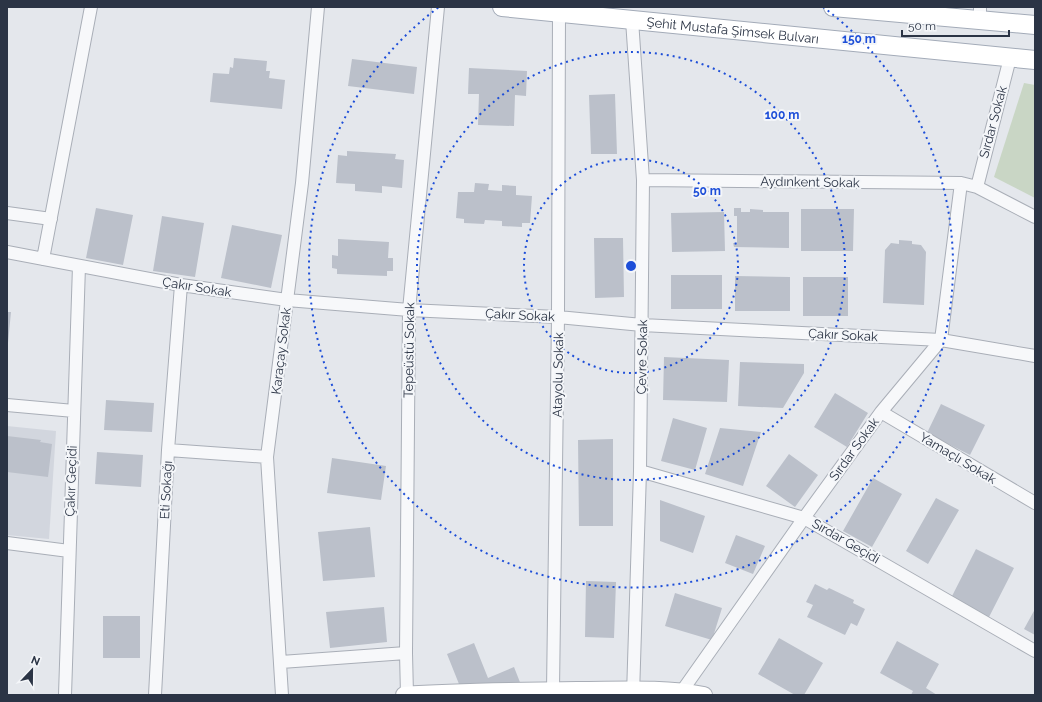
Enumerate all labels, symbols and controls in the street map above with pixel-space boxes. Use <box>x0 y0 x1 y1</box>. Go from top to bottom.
scale bar <box>902 12 1009 38</box>
street label: Şehit Mustafa Şimsek Bulvarı <box>646 14 820 46</box>
text: 50 m <box>908 19 936 33</box>
text: 150 m <box>842 32 876 46</box>
street label: Sırdar Sokak <box>976 84 1010 160</box>
text: 100 m <box>765 108 799 122</box>
street label: Aydınkent Sokak <box>760 174 860 190</box>
text: 50 m <box>693 184 721 198</box>
centre of rings <box>624 259 638 273</box>
street label: Çakır Sokak <box>161 274 233 300</box>
street label: Tepeüstü Sokak <box>401 302 417 398</box>
street label: Çakır Sokak <box>485 306 555 324</box>
street label: Karaçay Sokak <box>268 307 294 395</box>
street label: Çevre Sokak <box>634 319 650 395</box>
street label: Çakır Sokak <box>808 326 878 344</box>
street label: Atayolu Sokak <box>550 332 566 418</box>
street label: Sırdar Sokak <box>826 414 882 483</box>
street label: Yamaçlı Sokak <box>917 429 999 487</box>
street label: Çakır Geçidi <box>62 445 80 517</box>
street label: Eti Sokağı <box>157 460 175 520</box>
street label: Sırdar Geçidi <box>809 516 883 566</box>
north arrow <box>12 650 52 690</box>
text: N <box>29 654 42 669</box>

